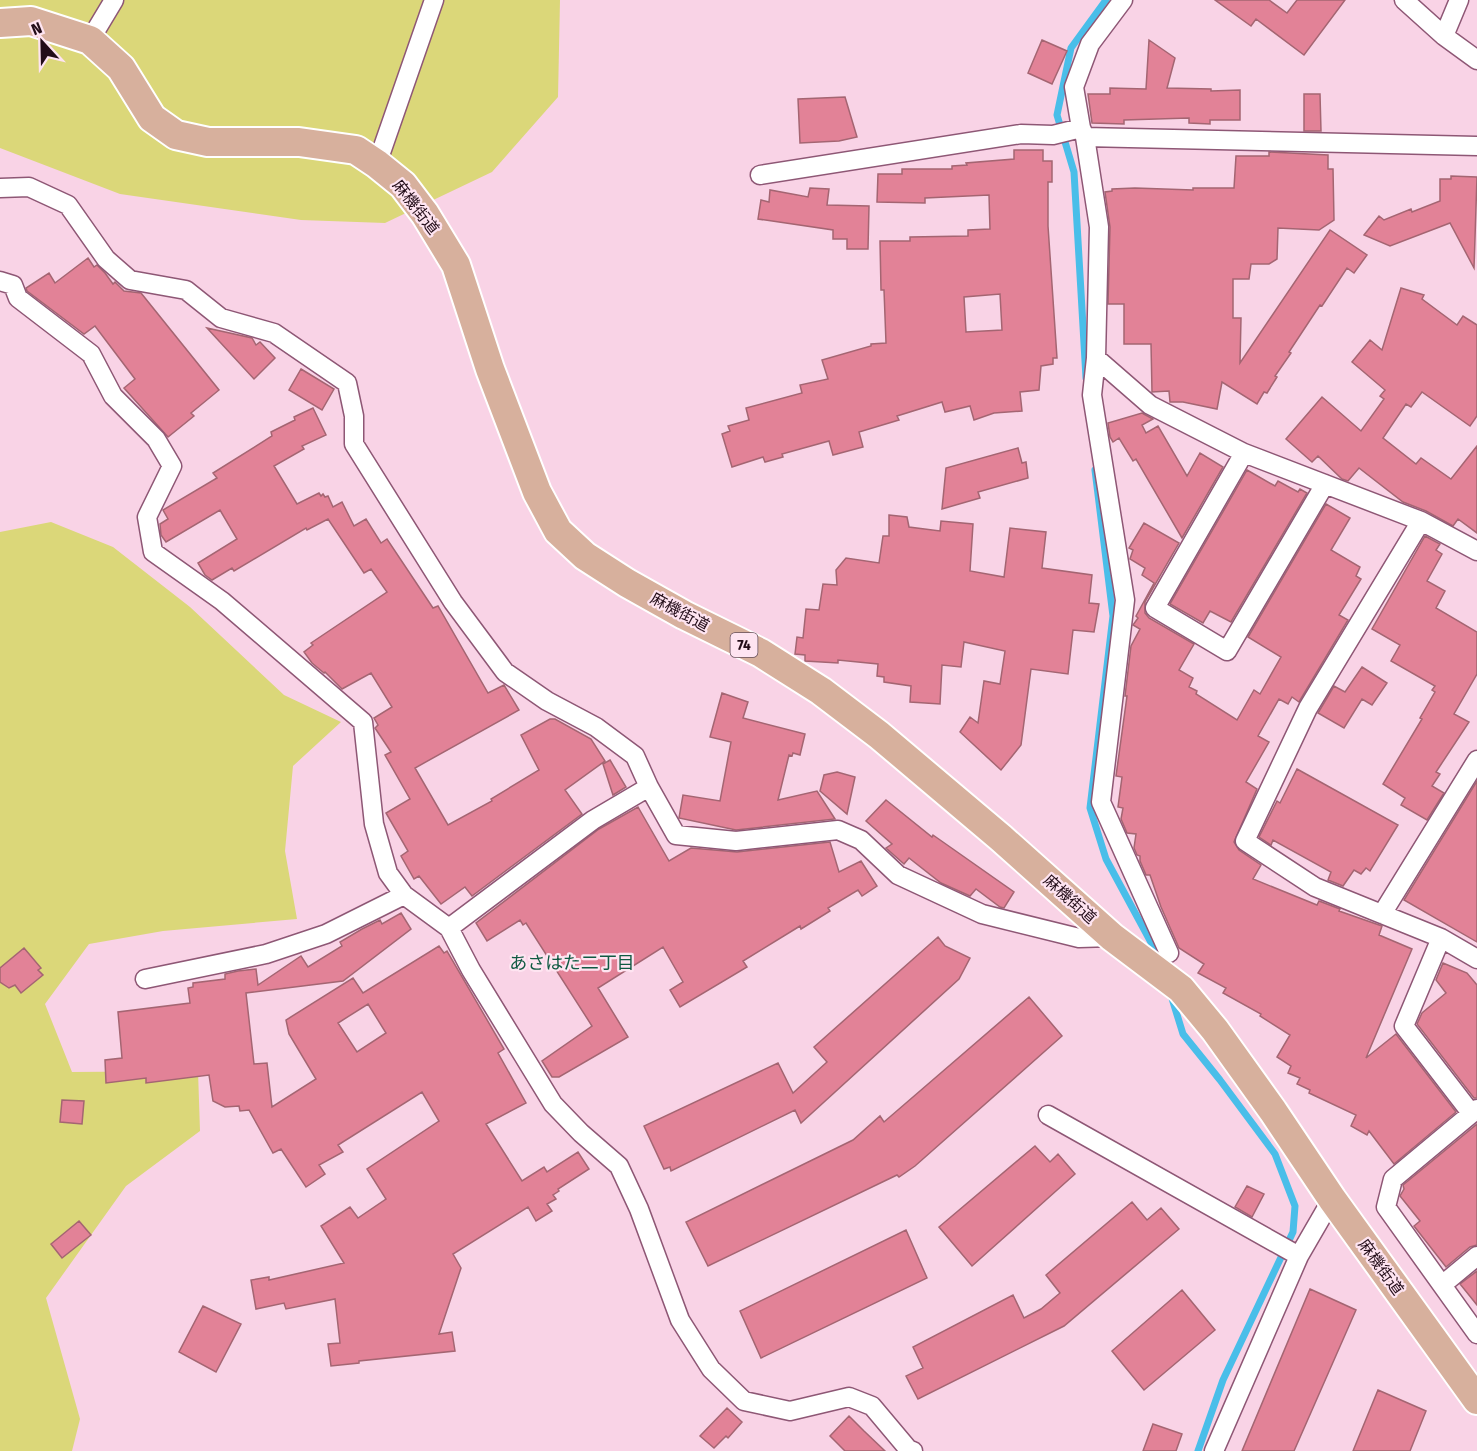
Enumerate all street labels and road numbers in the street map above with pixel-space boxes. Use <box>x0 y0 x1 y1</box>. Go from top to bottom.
street label: 麻機街道 <box>389 176 443 238</box>
street label: 麻機街道 <box>647 589 713 635</box>
road number: 74 <box>730 633 758 657</box>
street label: 麻機街道 <box>1040 871 1100 927</box>
street label: 麻機街道 <box>1355 1236 1407 1298</box>

